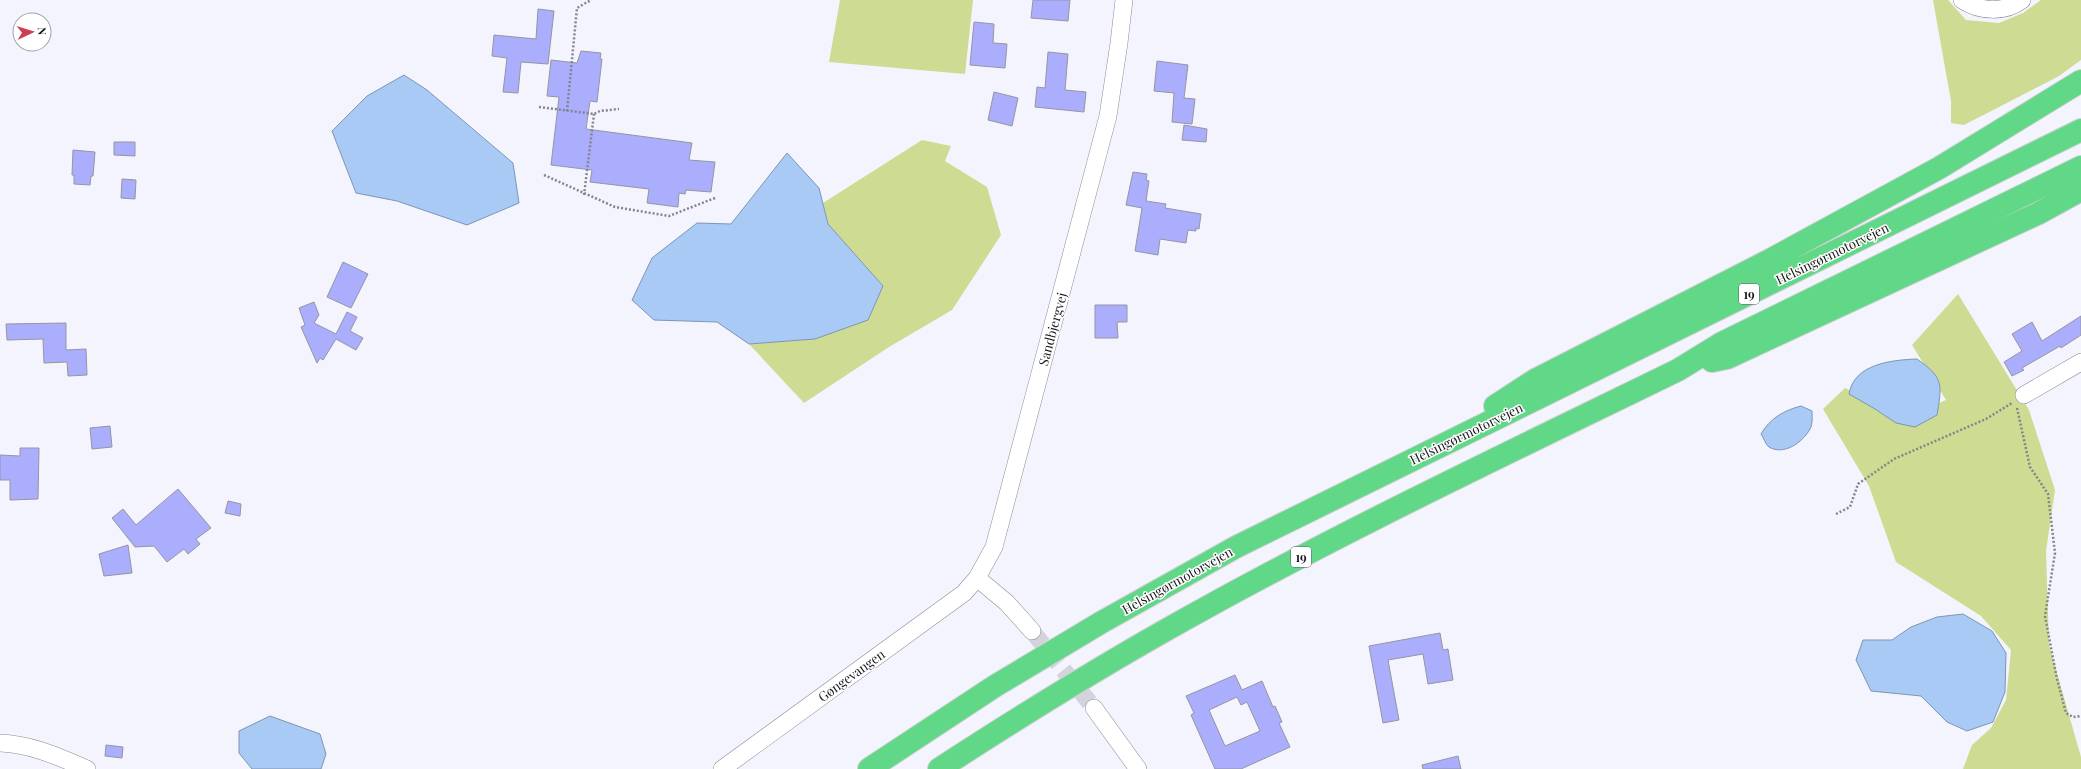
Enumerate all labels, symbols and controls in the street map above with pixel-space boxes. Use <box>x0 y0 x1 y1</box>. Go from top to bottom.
north arrow <box>12 12 52 52</box>
text: N <box>35 27 50 36</box>
street label: Helsingørmotorvejen <box>1773 218 1891 288</box>
road number: 19 <box>1739 284 1759 304</box>
street label: Sandbjergvej <box>1034 291 1070 367</box>
street label: Helsingørmotorvejen <box>1407 398 1525 468</box>
street label: Helsingørmotorvejen <box>1119 542 1235 617</box>
road number: 19 <box>1291 547 1311 567</box>
street label: Gøngevangen <box>814 645 888 705</box>

